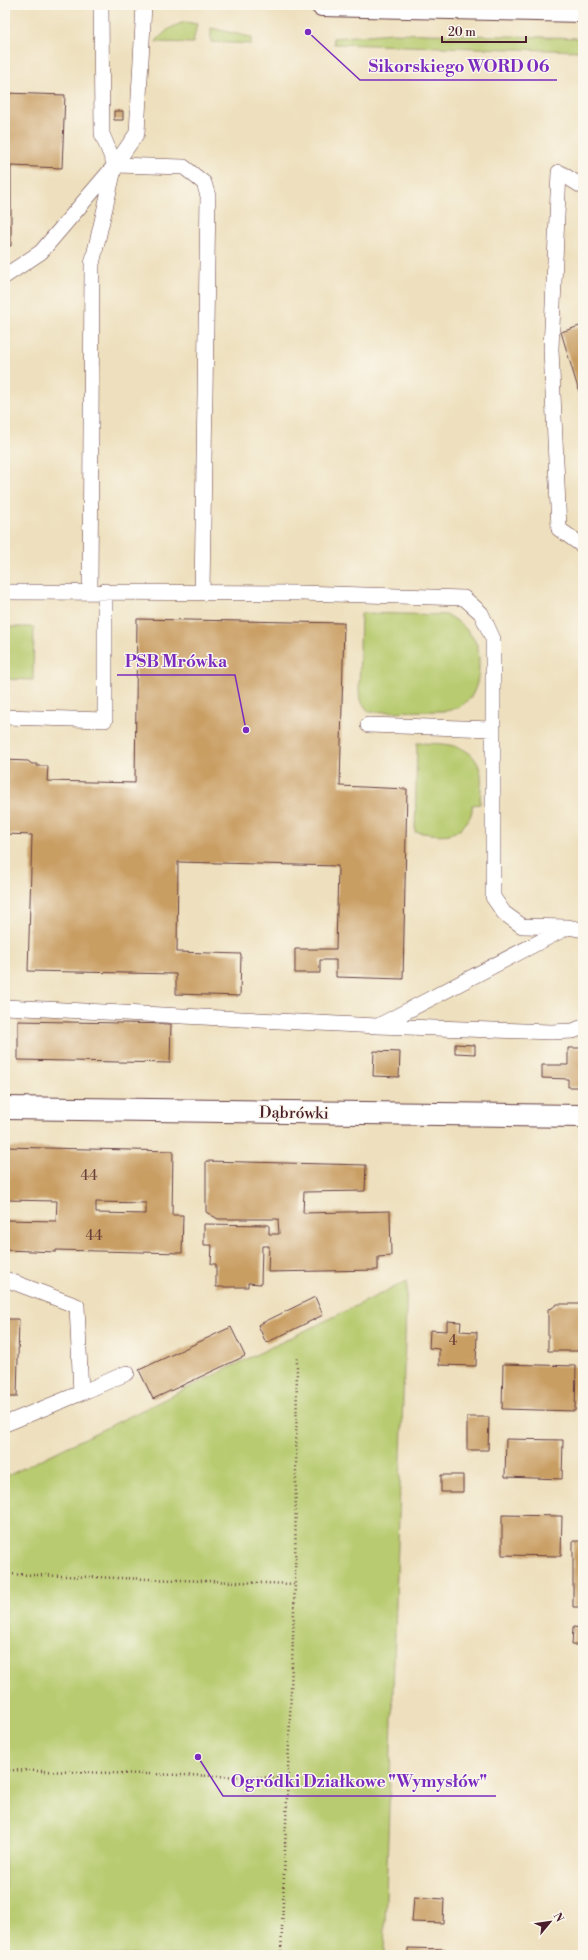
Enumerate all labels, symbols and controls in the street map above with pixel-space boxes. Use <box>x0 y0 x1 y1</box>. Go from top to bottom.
scale bar <box>442 18 526 44</box>
text: 20 m <box>448 25 476 40</box>
callout: Sikorskiego WORD 06 <box>360 51 557 80</box>
text: Sikorskiego WORD 06 <box>369 56 550 78</box>
callout: PSB Mrówka <box>117 646 235 675</box>
text: PSB Mrówka <box>125 651 228 673</box>
street label: Dąbrówki <box>259 1102 329 1124</box>
house number: 44 <box>81 1167 97 1185</box>
house number: 44 <box>86 1227 102 1245</box>
house number: 4 <box>449 1332 457 1350</box>
callout: Ogródki Działkowe "Wymysłów" <box>223 1767 496 1796</box>
text: Ogródki Działkowe "Wymysłów" <box>231 1771 487 1793</box>
north arrow <box>530 1902 570 1942</box>
text: N <box>550 1910 566 1925</box>

